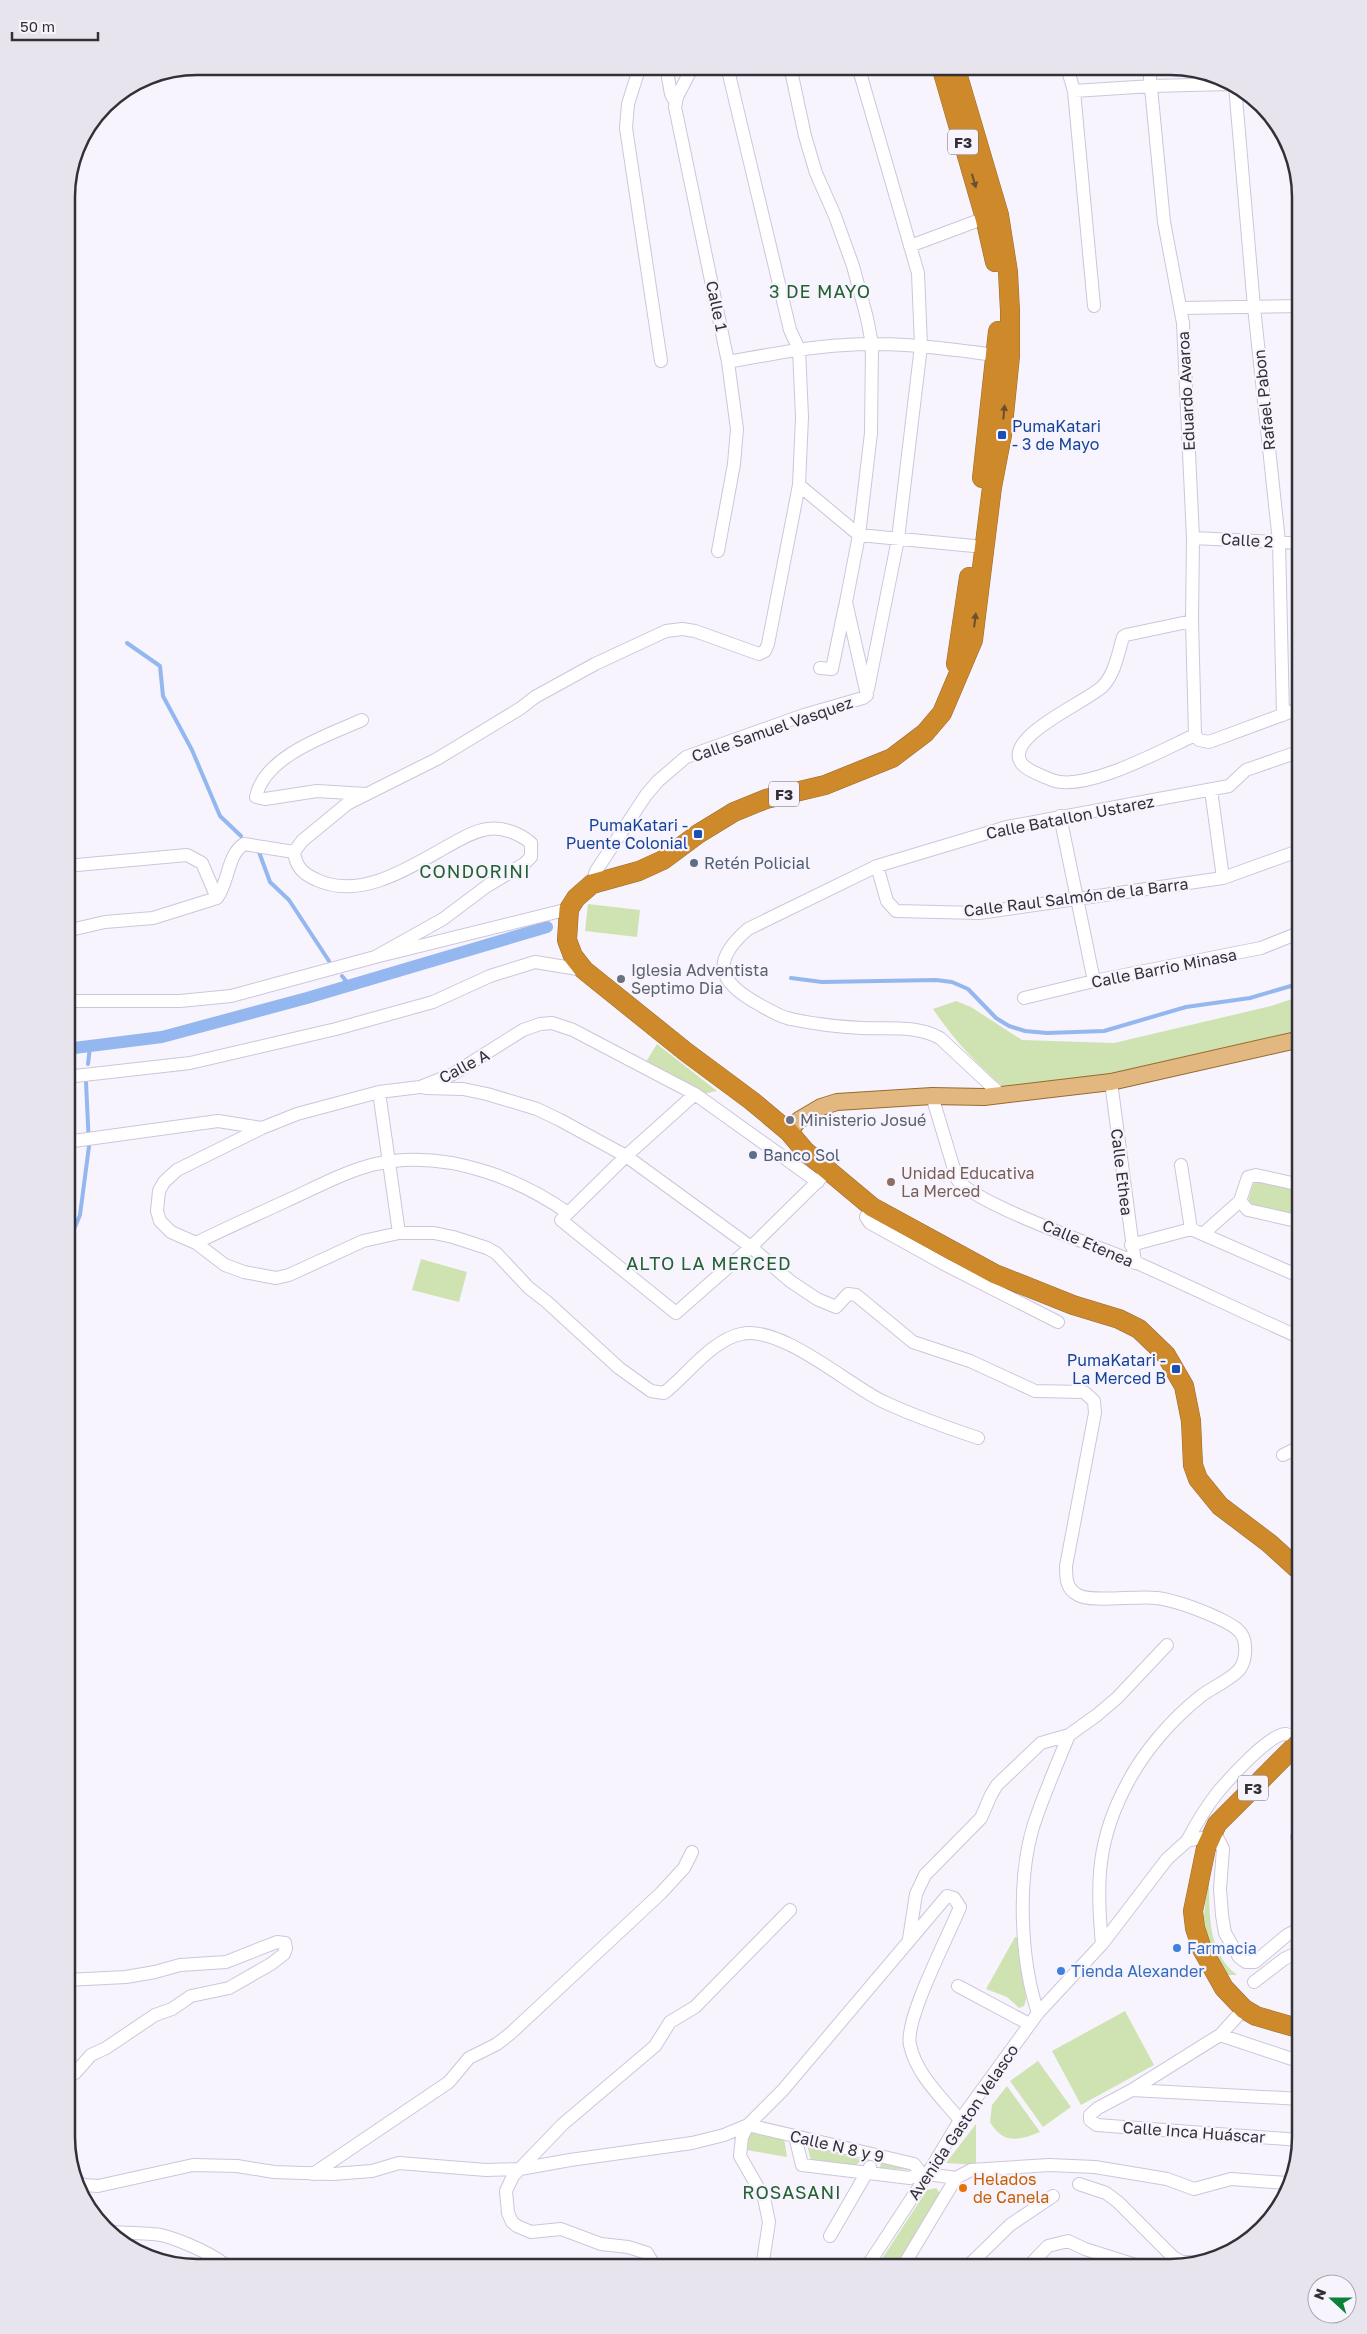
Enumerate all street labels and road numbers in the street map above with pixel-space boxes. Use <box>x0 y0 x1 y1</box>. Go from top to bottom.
road number: F3 <box>948 130 978 154</box>
street label: Calle 1 <box>702 279 732 333</box>
street label: Eduardo Avaroa <box>1173 331 1199 451</box>
street label: Rafael Pabon <box>1249 349 1279 451</box>
street label: Calle 2 <box>1220 529 1274 551</box>
street label: Calle Samuel Vasquez <box>689 692 855 766</box>
road number: F3 <box>769 782 799 806</box>
street label: Calle Batallon Ustarez <box>984 791 1156 843</box>
street label: Calle Raul Salmón de la Barra <box>962 873 1190 921</box>
street label: Calle Barrio Minasa <box>1090 944 1238 992</box>
street label: Calle A <box>435 1044 493 1088</box>
street label: Calle Ethea <box>1107 1127 1137 1217</box>
street label: Calle Etenea <box>1039 1215 1137 1271</box>
road number: F3 <box>1238 1776 1268 1800</box>
street label: Avenida Gaston Velasco <box>903 2040 1023 2204</box>
street label: Calle Inca Huáscar <box>1122 2117 1266 2147</box>
street label: Calle N 8 y 9 <box>788 2125 886 2167</box>

